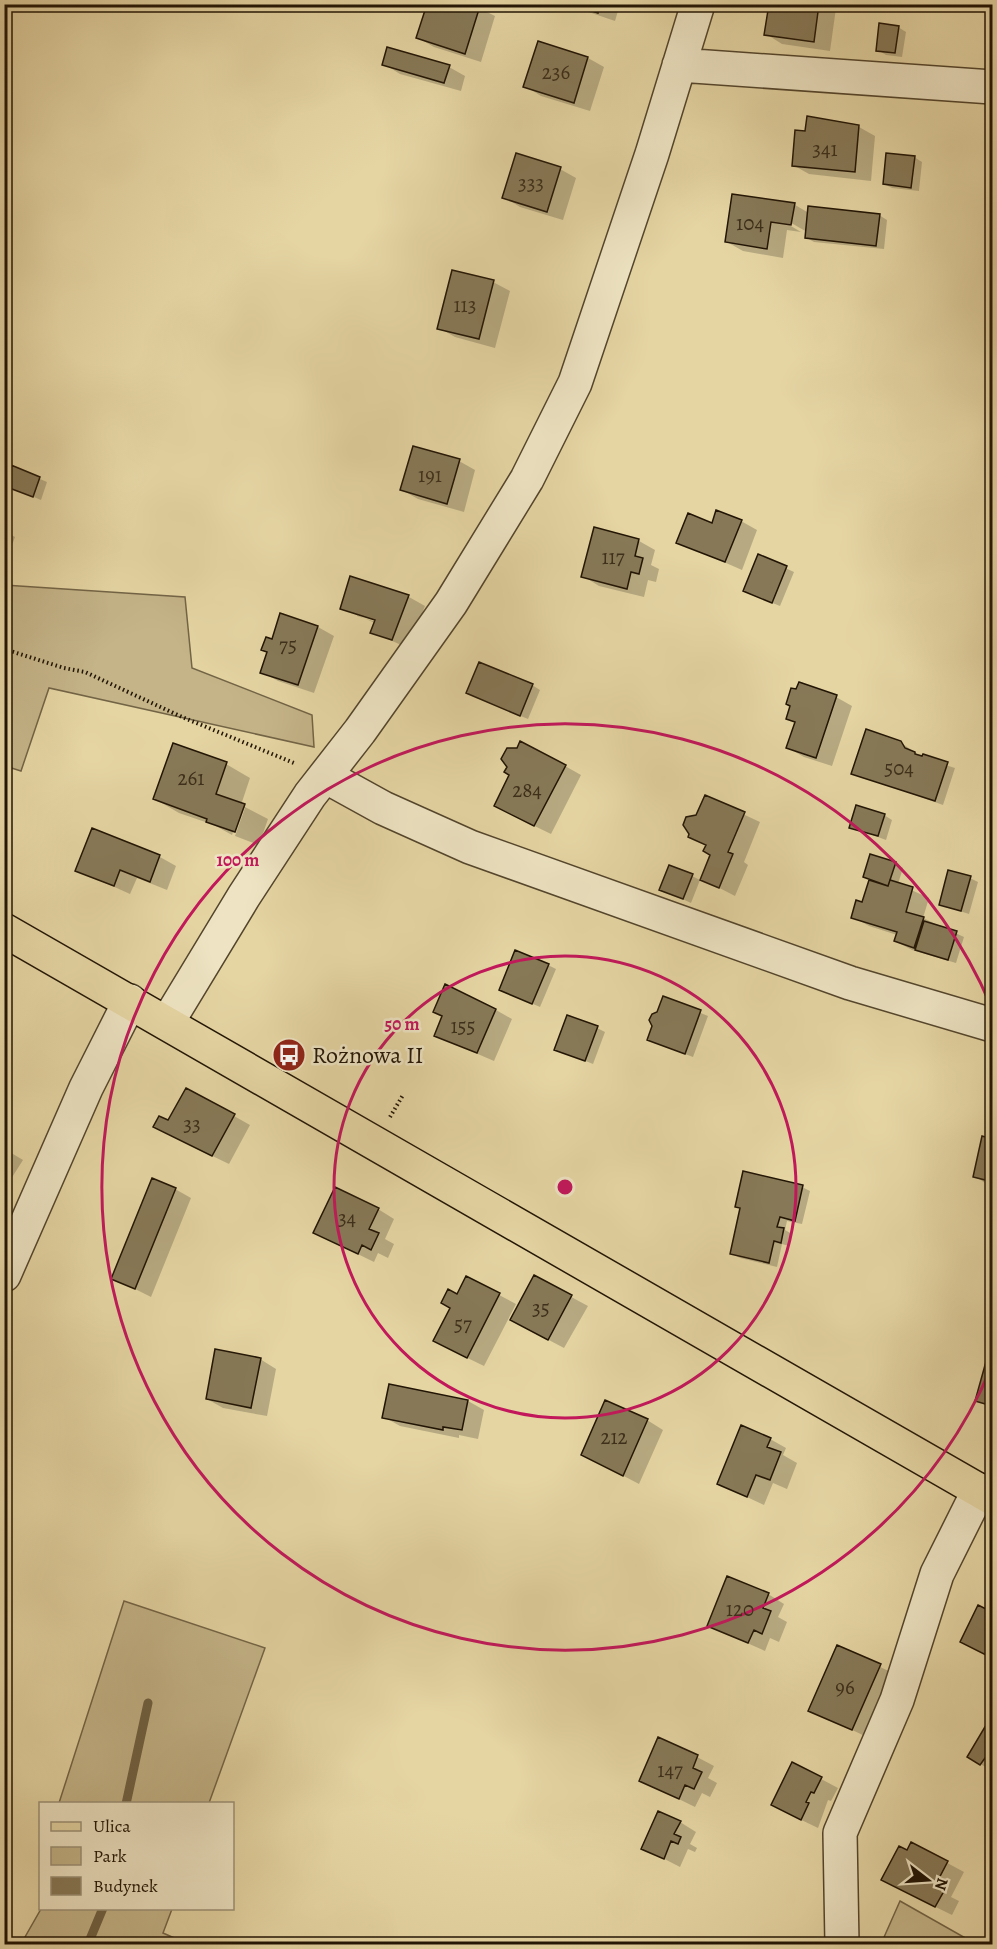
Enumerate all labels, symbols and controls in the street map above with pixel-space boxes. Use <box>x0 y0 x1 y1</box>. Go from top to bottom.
house number: 236 <box>542 58 571 86</box>
house number: 341 <box>812 135 838 163</box>
house number: 333 <box>518 169 544 197</box>
house number: 104 <box>736 209 764 237</box>
house number: 113 <box>453 291 477 319</box>
house number: 191 <box>418 461 442 489</box>
house number: 117 <box>601 543 625 571</box>
house number: 75 <box>279 631 297 659</box>
house number: 504 <box>884 754 914 782</box>
house number: 261 <box>178 764 204 792</box>
house number: 284 <box>512 776 542 804</box>
text: 100 m <box>217 848 259 872</box>
text: 50 m <box>385 1012 419 1036</box>
house number: 155 <box>450 1012 476 1040</box>
bus stop icon: Rożnowa II <box>271 1037 307 1073</box>
place label: Rożnowa II <box>312 1039 423 1071</box>
house number: 33 <box>183 1110 201 1138</box>
centre of rings <box>555 1177 575 1197</box>
house number: 34 <box>338 1204 356 1232</box>
house number: 35 <box>532 1294 550 1322</box>
house number: 57 <box>454 1310 472 1338</box>
house number: 212 <box>600 1423 628 1451</box>
house number: 120 <box>726 1595 754 1623</box>
house number: 96 <box>835 1673 855 1701</box>
house number: 147 <box>657 1756 683 1784</box>
legend <box>39 1802 234 1910</box>
text: Ulica <box>93 1814 131 1838</box>
text: Park <box>93 1844 127 1868</box>
north arrow <box>898 1850 958 1910</box>
text: Budynek <box>93 1874 158 1898</box>
text: N <box>929 1875 954 1893</box>

